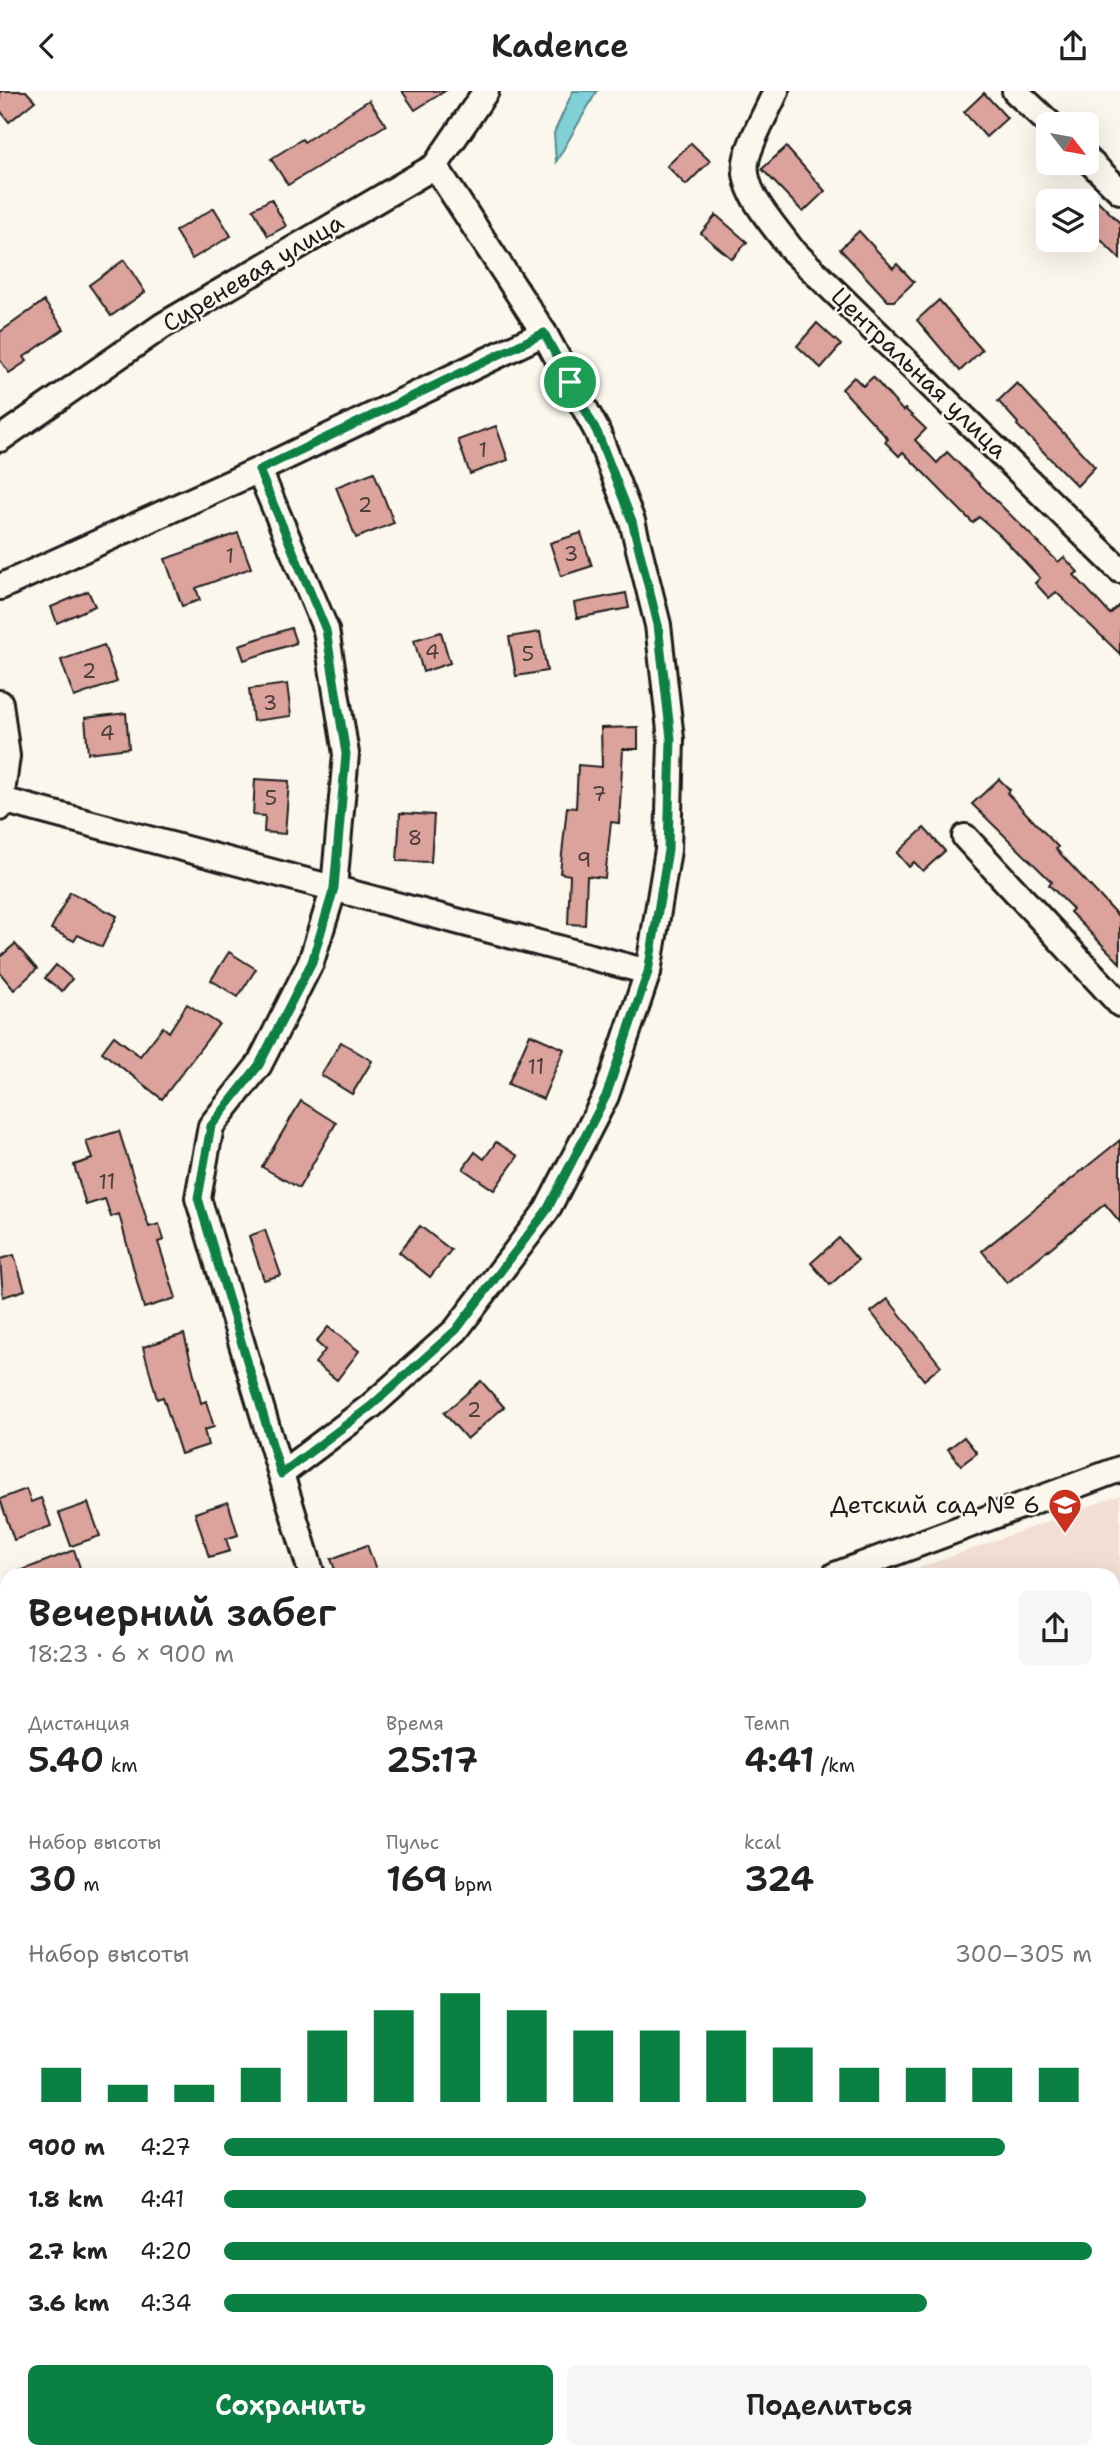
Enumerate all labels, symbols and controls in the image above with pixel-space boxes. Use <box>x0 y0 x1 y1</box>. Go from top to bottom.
text: Kadence <box>491 24 629 67</box>
icon: back <box>28 27 66 65</box>
icon: share <box>1054 27 1092 65</box>
north arrow <box>1036 112 1099 175</box>
map controls <box>1036 112 1099 252</box>
button: layers <box>1036 189 1099 252</box>
street label: Сиреневая улица <box>157 206 349 340</box>
street label: Центральная улица <box>824 280 1014 466</box>
pin <box>540 352 600 412</box>
icon: arrive <box>551 363 589 401</box>
house number: 1 <box>479 436 487 464</box>
house number: 2 <box>358 491 372 519</box>
house number: 3 <box>564 540 578 568</box>
house number: 1 <box>226 542 234 570</box>
house number: 4 <box>425 638 439 666</box>
house number: 5 <box>522 640 534 668</box>
house number: 2 <box>82 657 96 685</box>
house number: 3 <box>263 689 277 717</box>
house number: 4 <box>100 719 114 747</box>
house number: 7 <box>592 780 606 808</box>
house number: 5 <box>265 784 277 812</box>
house number: 8 <box>408 824 422 852</box>
house number: 9 <box>577 846 591 874</box>
house number: 11 <box>528 1053 544 1081</box>
house number: 11 <box>99 1168 115 1196</box>
house number: 2 <box>467 1396 481 1424</box>
school or university icon: Детский сад № 6 <box>1046 1486 1084 1535</box>
place label: Детский сад № 6 <box>830 1489 1040 1521</box>
text: Вечерний забег <box>28 1587 336 1638</box>
button: share <box>1018 1591 1092 1665</box>
text: 18:23 · 6 × 900 m <box>28 1639 234 1669</box>
text: Дистанция <box>28 1711 130 1736</box>
text: Время <box>386 1711 444 1736</box>
text: Темп <box>744 1711 790 1736</box>
text: 5.40 <box>28 1736 104 1783</box>
text: 25:17 <box>386 1736 478 1783</box>
text: 4:41 <box>744 1736 815 1783</box>
text: km <box>104 1753 138 1778</box>
text: /km <box>815 1753 855 1778</box>
text: Набор высоты <box>28 1830 161 1855</box>
text: Пульс <box>386 1830 439 1855</box>
text: kcal <box>744 1830 781 1855</box>
text: 30 <box>28 1855 77 1902</box>
text: 169 <box>386 1855 448 1902</box>
text: 324 <box>744 1855 814 1902</box>
text: m <box>77 1872 100 1897</box>
text: bpm <box>448 1872 492 1897</box>
text: Набор высоты <box>28 1939 189 1969</box>
text: 300–305 m <box>955 1939 1092 1969</box>
text: 900 m <box>28 2132 105 2162</box>
text: 4:27 <box>140 2132 191 2162</box>
text: 1.8 km <box>28 2184 103 2214</box>
text: 4:41 <box>140 2184 185 2214</box>
text: 2.7 km <box>28 2236 108 2266</box>
text: 4:20 <box>140 2236 192 2266</box>
text: 3.6 km <box>28 2288 109 2318</box>
text: 4:34 <box>140 2288 192 2318</box>
button: Сохранить <box>28 2365 553 2445</box>
button: Поделиться <box>567 2365 1092 2445</box>

